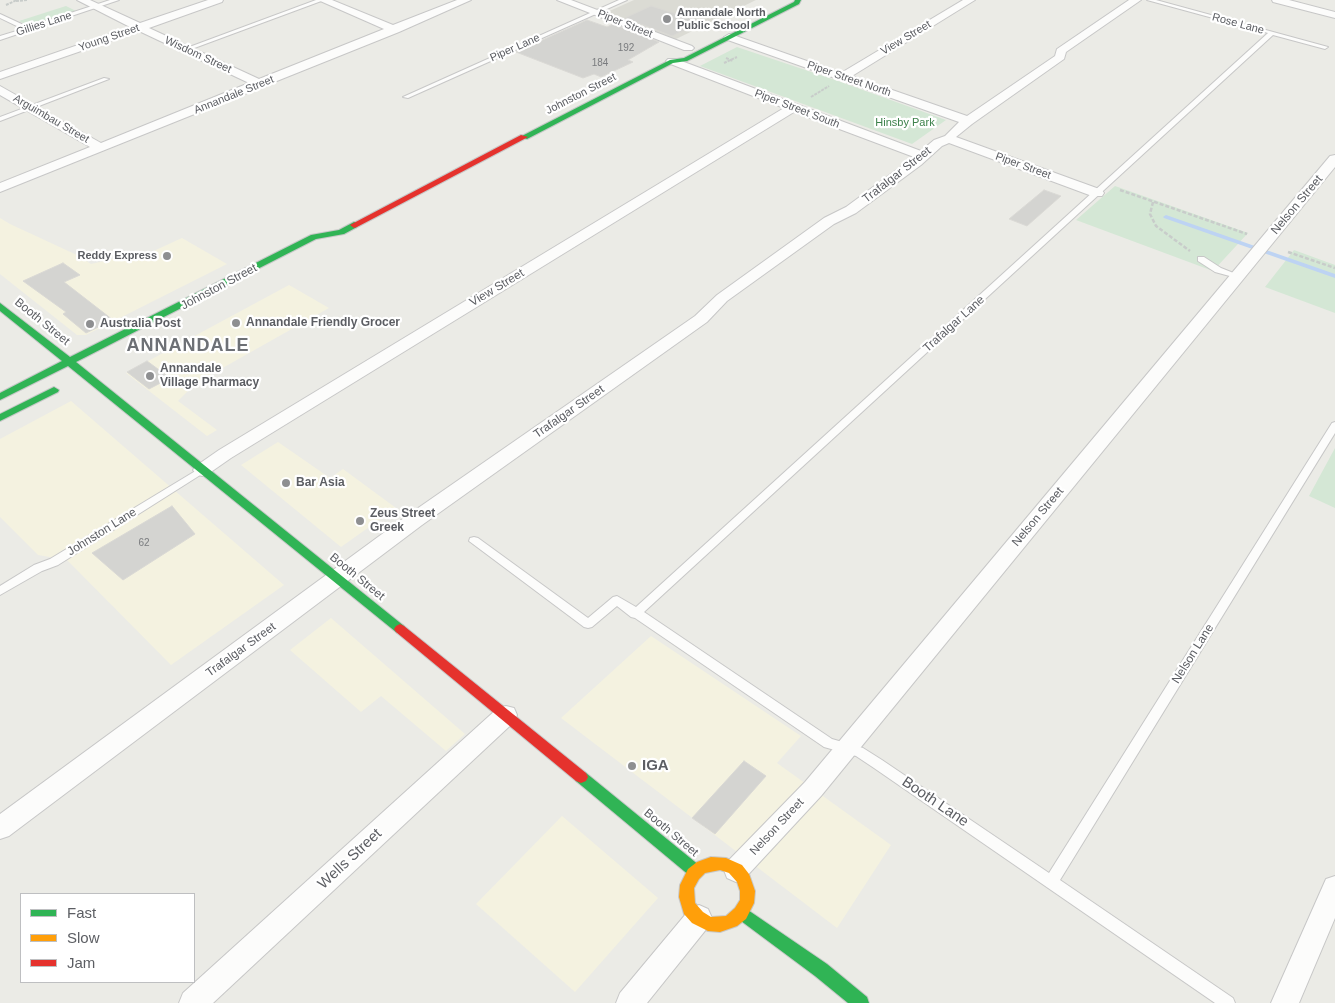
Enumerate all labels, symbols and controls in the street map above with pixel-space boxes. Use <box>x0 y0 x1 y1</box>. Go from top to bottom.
place label: Annandale North Public School <box>677 6 766 32</box>
street label: Piper Street <box>596 7 654 41</box>
street label: Gillies Lane <box>15 9 73 39</box>
street label: Rose Lane <box>1211 11 1265 37</box>
marker: Annandale North Public School <box>661 13 673 25</box>
street label: View Street <box>879 18 933 58</box>
street label: Young Street <box>77 21 141 55</box>
street label: Piper Lane <box>488 31 542 65</box>
street label: Wisdom Street <box>163 34 233 76</box>
house number: 192 <box>618 42 634 54</box>
house number: 184 <box>592 57 608 69</box>
street label: Piper Street North <box>805 58 893 100</box>
street label: Johnston Street <box>544 71 618 117</box>
street label: Annandale Street <box>192 73 276 117</box>
street label: Piper Street South <box>753 87 841 131</box>
street label: Arguimbau Street <box>11 92 91 146</box>
park label: Hinsby Park <box>875 116 935 130</box>
street label: Trafalgar Street <box>860 144 934 206</box>
street label: Piper Street <box>993 150 1053 182</box>
street label: Nelson Street <box>1268 173 1326 237</box>
place label: Reddy Express <box>78 249 157 263</box>
marker: Reddy Express <box>161 250 173 262</box>
street label: Johnston Street <box>179 261 259 313</box>
street label: View Street <box>467 266 527 310</box>
street label: Trafalgar Lane <box>920 293 988 355</box>
street label: Booth Street <box>12 295 72 349</box>
place label: Annandale Friendly Grocer <box>246 316 400 330</box>
place label: Australia Post <box>100 317 181 331</box>
marker: Annandale Friendly Grocer <box>230 317 242 329</box>
marker: Australia Post <box>84 318 96 330</box>
district label: ANNANDALE <box>125 335 251 357</box>
place label: Annandale Village Pharmacy <box>160 362 259 390</box>
marker: Annandale Village Pharmacy <box>144 370 156 382</box>
street label: Trafalgar Street <box>531 382 607 442</box>
place label: Bar Asia <box>296 476 345 490</box>
marker: Bar Asia <box>280 477 292 489</box>
street label: Nelson Street <box>1009 485 1067 549</box>
street label: Johnston Lane <box>65 505 139 559</box>
place label: Zeus Street Greek <box>370 507 435 535</box>
marker: Zeus Street Greek <box>354 515 366 527</box>
house number: 62 <box>138 537 150 549</box>
street label: Booth Street <box>327 550 387 604</box>
street label: Trafalgar Street <box>203 620 279 680</box>
street label: Nelson Lane <box>1169 622 1217 686</box>
place label: IGA <box>642 757 669 775</box>
marker: IGA <box>626 760 638 772</box>
street label: Booth Lane <box>898 773 972 831</box>
street label: Nelson Street <box>747 796 807 858</box>
street label: Booth Street <box>641 806 701 860</box>
street label: Wells Street <box>314 825 386 893</box>
legend <box>20 893 195 983</box>
text: Fast <box>67 904 96 921</box>
text: Slow <box>67 929 100 946</box>
text: Jam <box>67 954 95 971</box>

